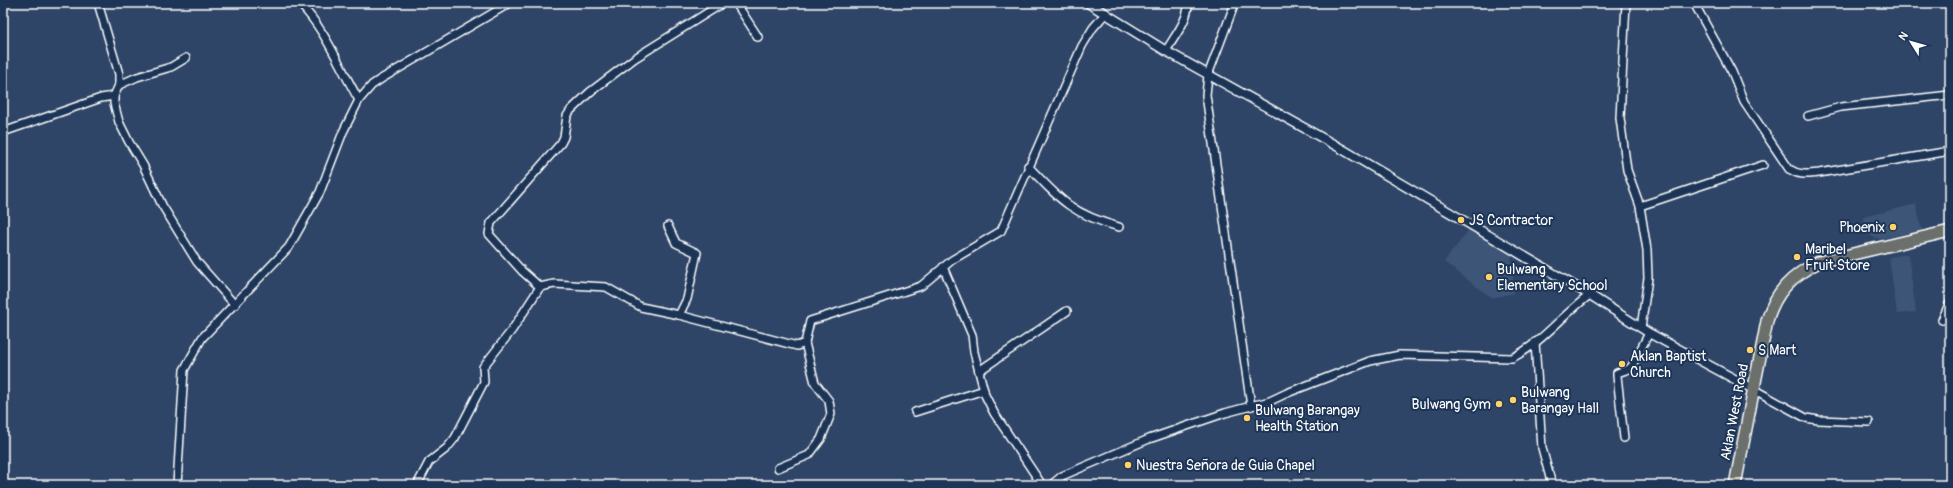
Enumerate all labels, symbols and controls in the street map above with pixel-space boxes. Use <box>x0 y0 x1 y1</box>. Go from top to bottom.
north arrow <box>1891 22 1931 62</box>
text: N <box>1896 29 1911 43</box>
place label: JS Contractor <box>1469 212 1553 229</box>
marker: JS Contractor <box>1456 215 1466 225</box>
place label: Phoenix <box>1839 219 1885 236</box>
marker: Phoenix <box>1888 222 1898 232</box>
place label: Maribel Fruit Store <box>1805 241 1870 274</box>
marker: Maribel Fruit Store <box>1792 252 1802 262</box>
place label: Bulwang Elementary School <box>1497 261 1608 294</box>
marker: Bulwang Elementary School <box>1484 272 1494 282</box>
place label: S Mart <box>1758 342 1797 359</box>
marker: S Mart <box>1745 345 1755 355</box>
place label: Aklan Baptist Church <box>1630 348 1707 381</box>
marker: Aklan Baptist Church <box>1617 359 1627 369</box>
street label: Aklan West Road <box>1717 362 1752 462</box>
place label: Bulwang Barangay Hall <box>1521 384 1599 417</box>
marker: Bulwang Barangay Hall <box>1508 395 1518 405</box>
place label: Bulwang Gym <box>1411 396 1491 413</box>
marker: Bulwang Gym <box>1494 399 1504 409</box>
place label: Bulwang Barangay Health Station <box>1255 402 1360 435</box>
marker: Bulwang Barangay Health Station <box>1242 413 1252 423</box>
place label: Nuestra Señora de Guia Chapel <box>1136 457 1315 474</box>
marker: Nuestra Señora de Guia Chapel <box>1123 460 1133 470</box>

